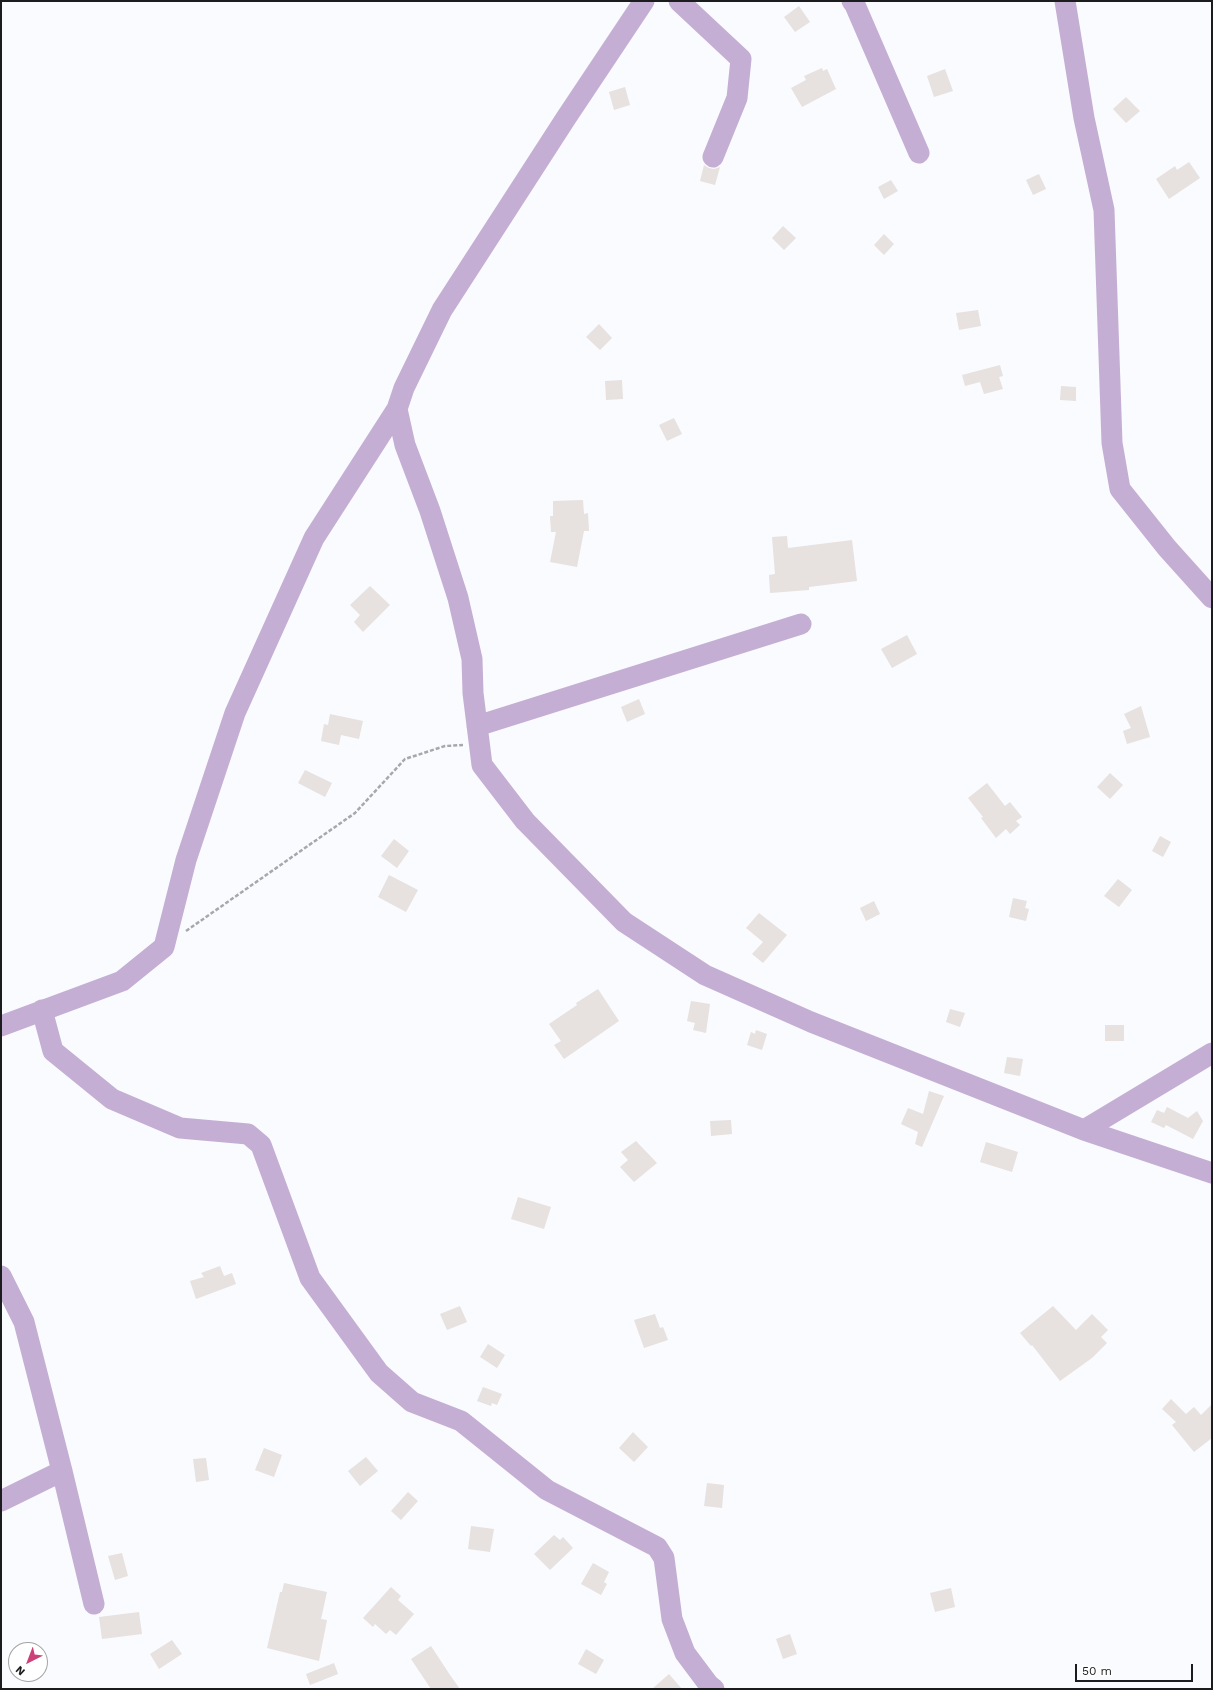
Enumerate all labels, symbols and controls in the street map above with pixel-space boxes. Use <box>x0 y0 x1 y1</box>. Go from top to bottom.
north arrow <box>8 1642 48 1682</box>
scale bar <box>1077 1656 1195 1682</box>
text: N <box>13 1663 28 1678</box>
text: 50 m <box>1082 1664 1112 1678</box>

